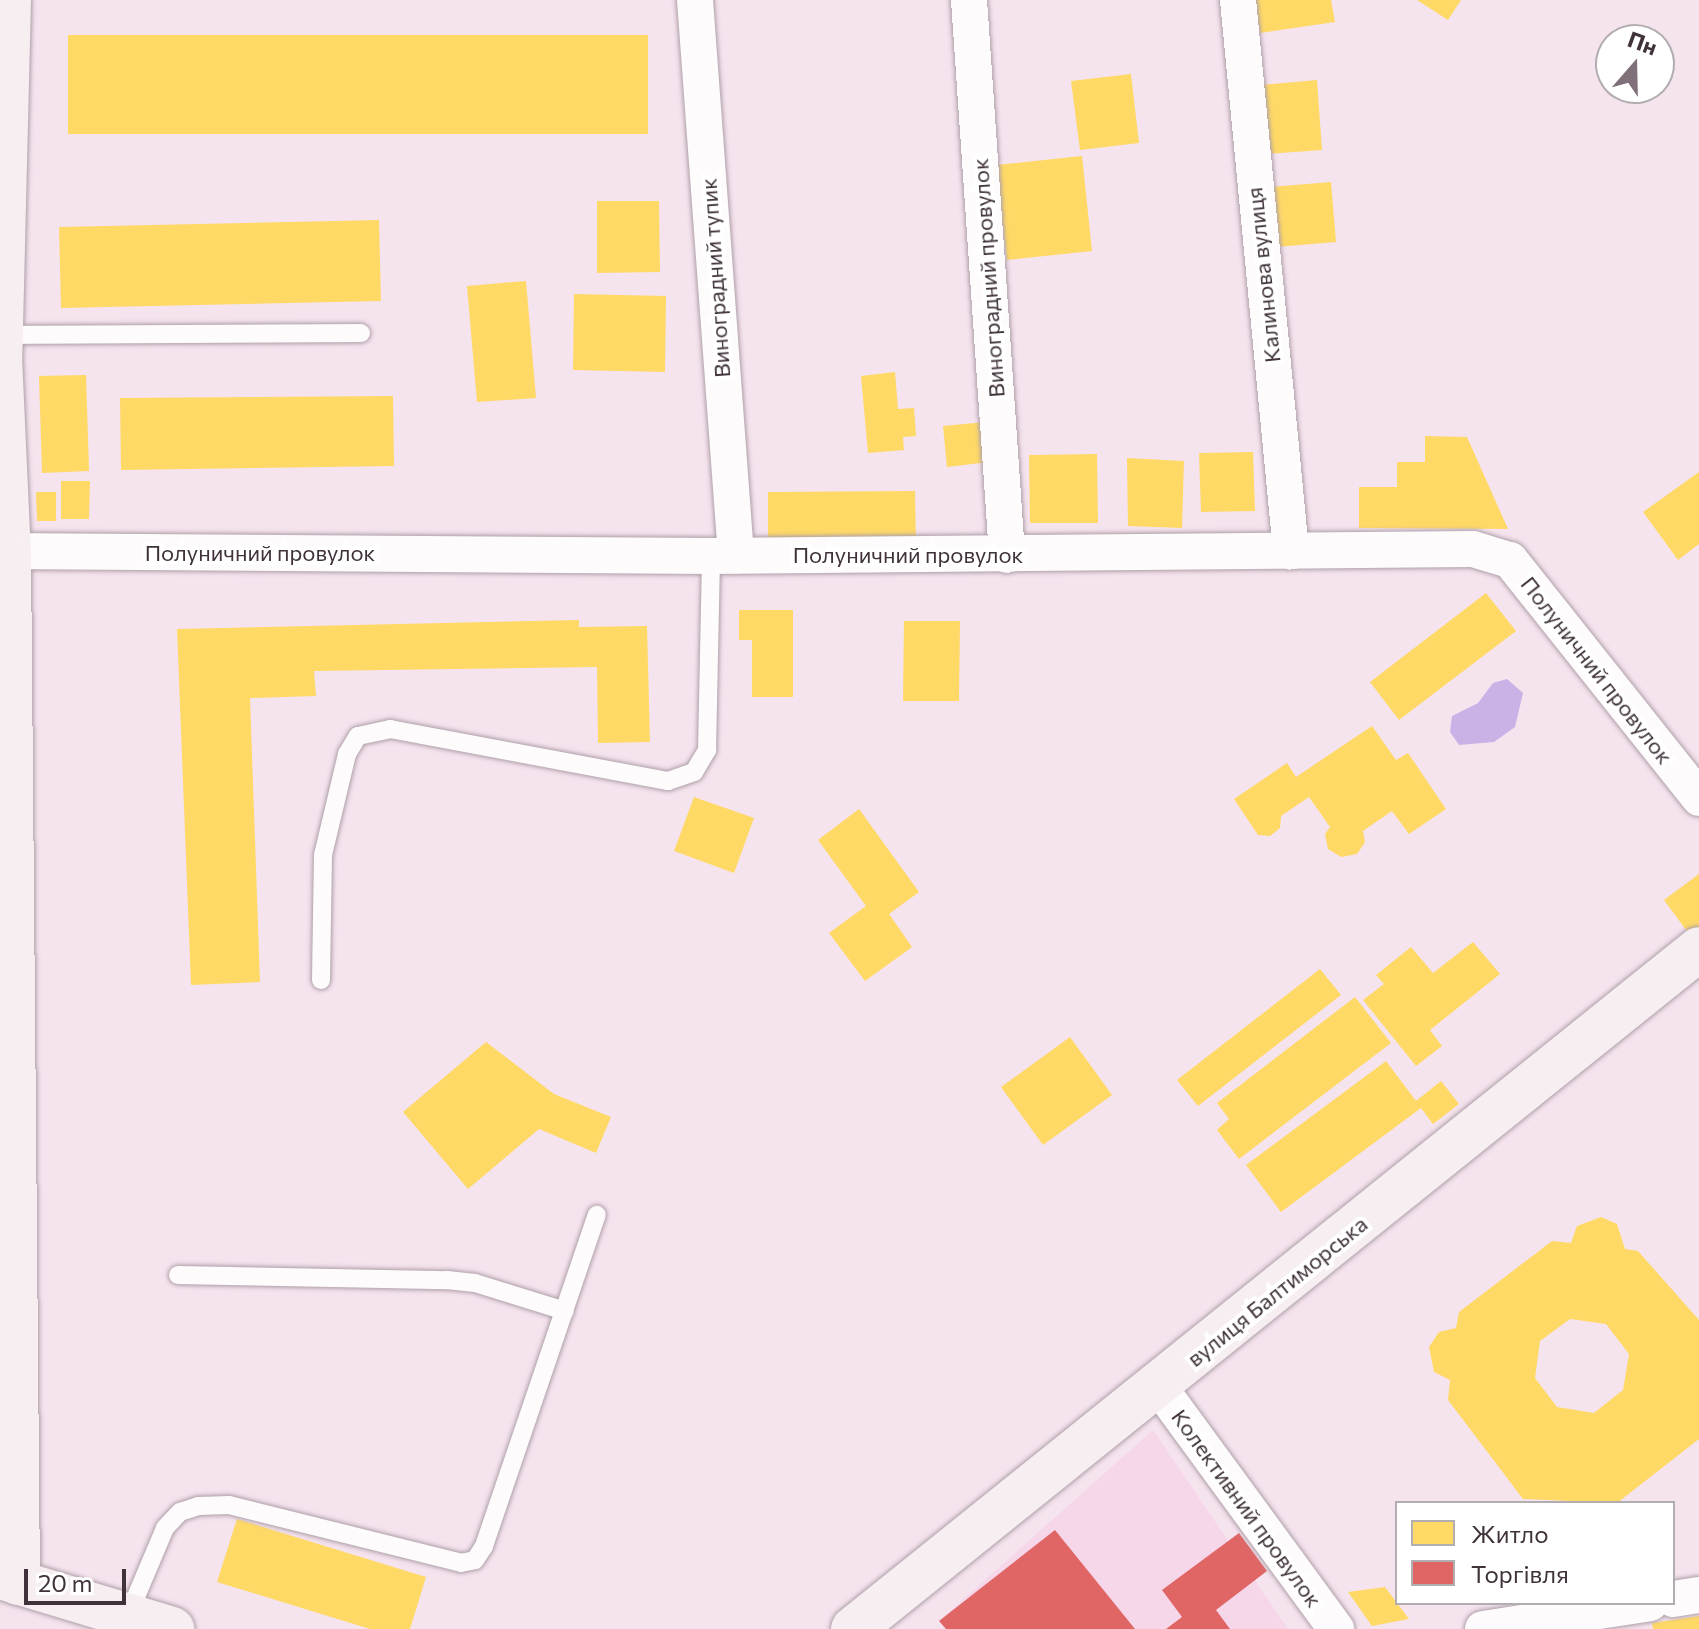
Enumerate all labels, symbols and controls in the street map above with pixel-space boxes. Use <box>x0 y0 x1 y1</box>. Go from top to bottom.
north arrow <box>1595 24 1675 104</box>
text: Пн <box>1624 25 1661 61</box>
street label: Виноградний провулок <box>966 158 1010 398</box>
street label: Виноградний тупик <box>695 177 735 379</box>
street label: Калинова вулиця <box>1241 186 1285 364</box>
street label: Полуничний провулок <box>145 540 375 566</box>
street label: Полуничний провулок <box>793 542 1023 568</box>
street label: Полуничний провулок <box>1516 571 1678 769</box>
street label: вулиця Балтиморська <box>1182 1210 1372 1372</box>
street label: Колективний провулок <box>1166 1404 1328 1612</box>
legend <box>1395 1501 1675 1605</box>
text: Житло <box>1471 1519 1549 1548</box>
scale bar <box>28 1553 130 1603</box>
text: Торгівля <box>1471 1559 1569 1588</box>
text: 20 m <box>38 1568 92 1597</box>

